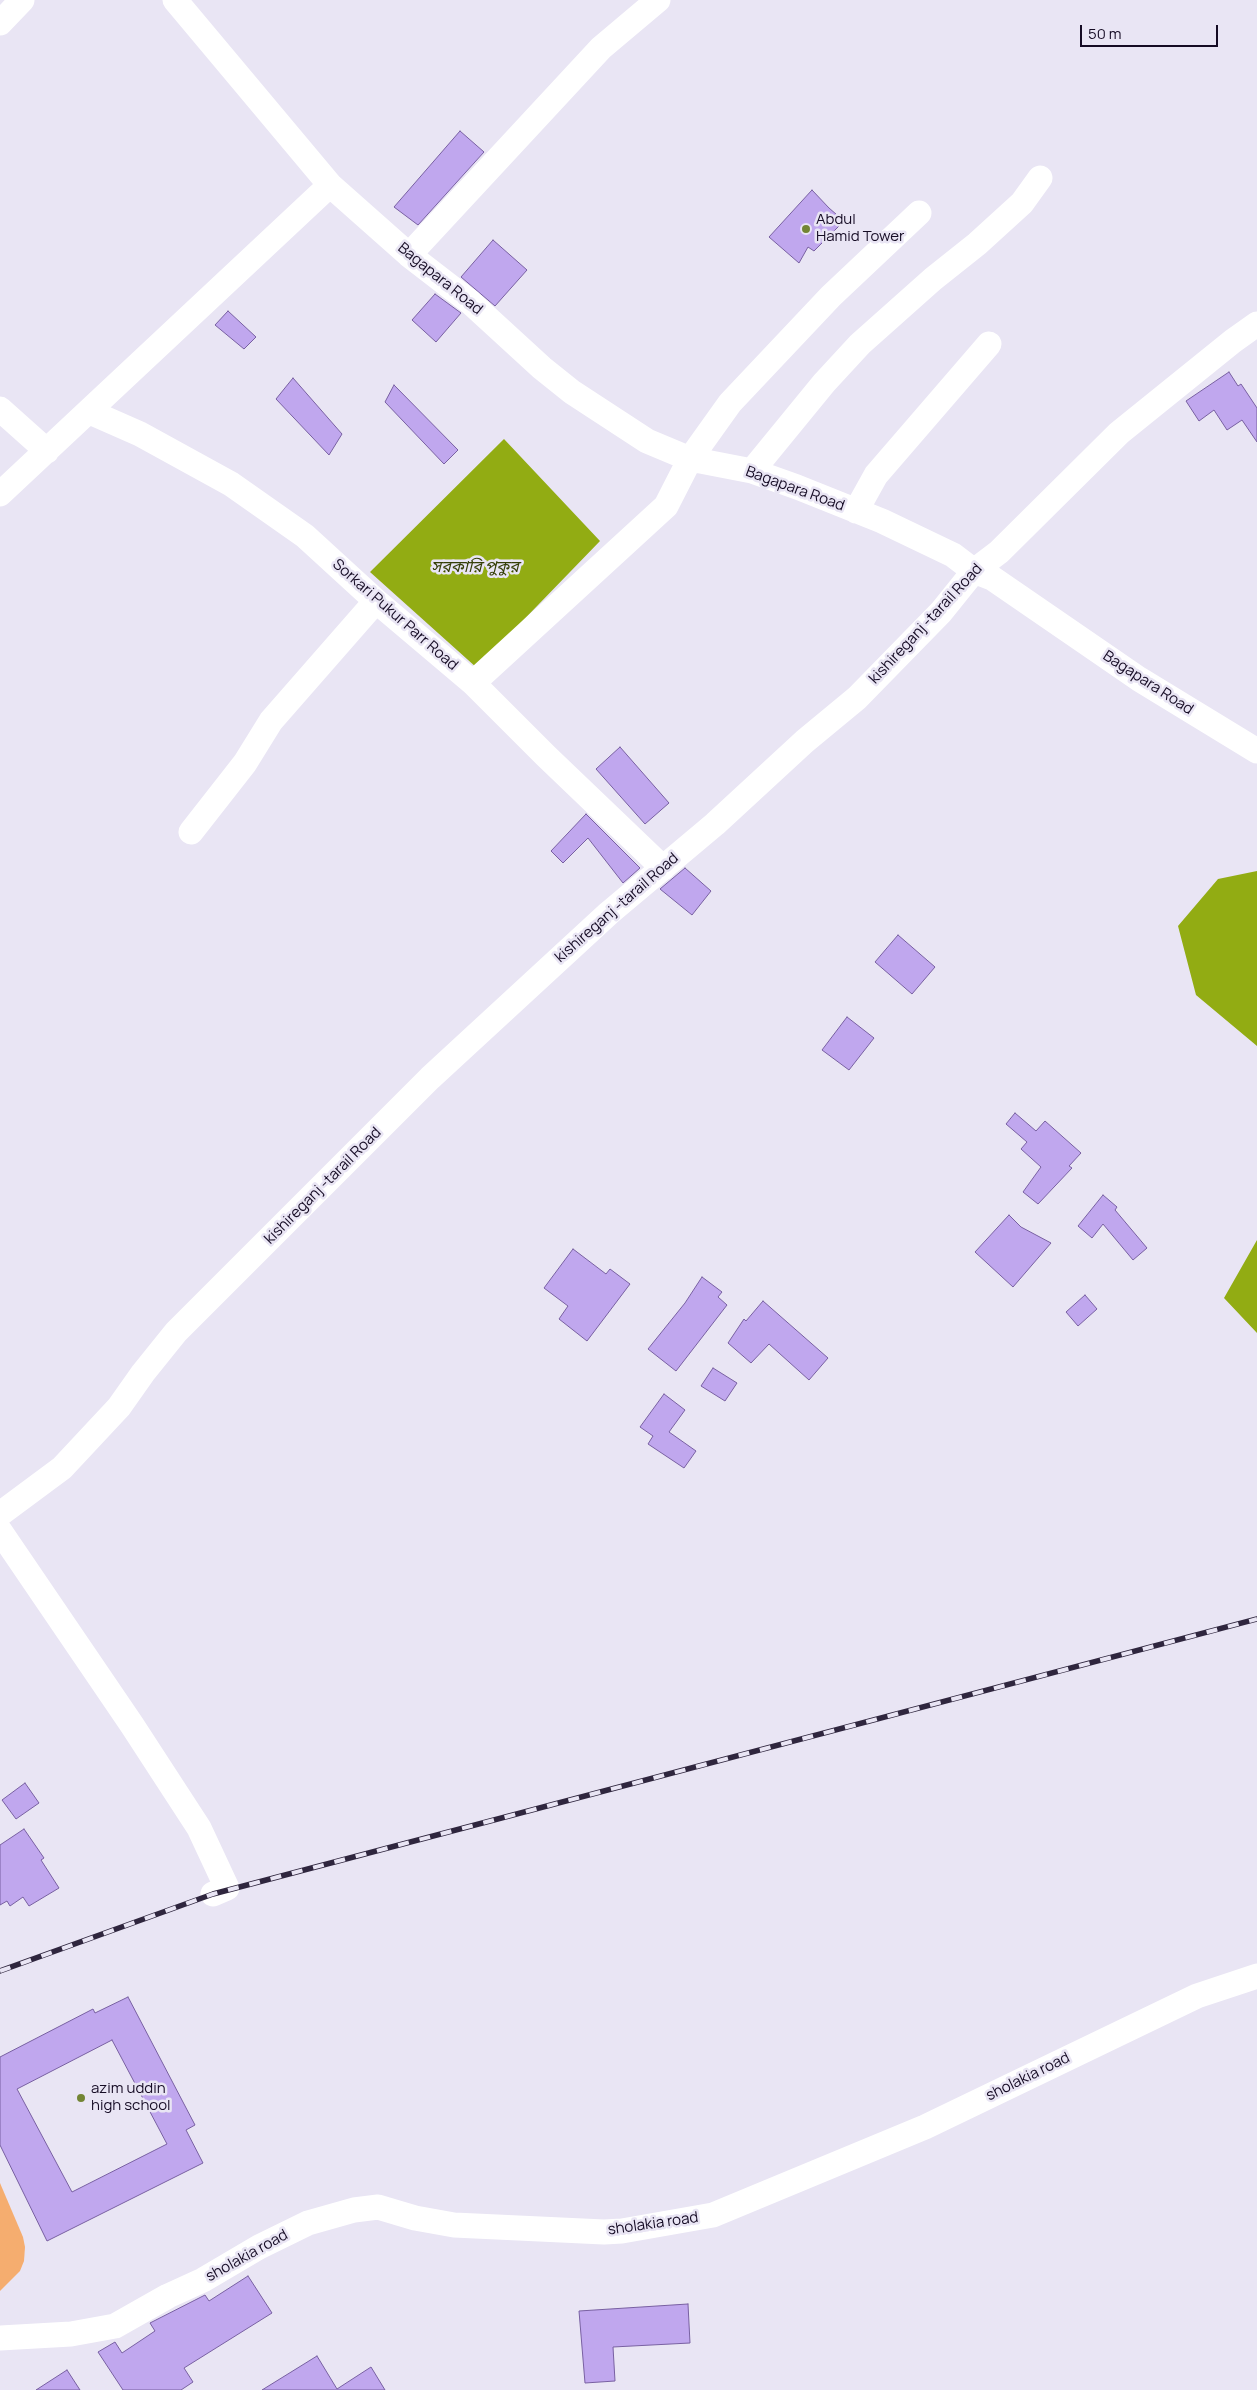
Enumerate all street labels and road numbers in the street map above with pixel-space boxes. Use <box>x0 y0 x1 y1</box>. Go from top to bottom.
street label: Bagapara Road <box>394 239 486 319</box>
street label: Bagapara Road <box>743 463 847 515</box>
street label: Sorkari Pukur Parr Road <box>329 556 461 674</box>
street label: kishireganj -tarail Road <box>866 560 986 688</box>
street label: Bagapara Road <box>1100 647 1196 719</box>
street label: kishireganj -tarail Road <box>552 849 682 967</box>
street label: kishireganj -tarail Road <box>261 1124 385 1248</box>
street label: sholakia road <box>983 2049 1073 2105</box>
street label: sholakia road <box>607 2209 699 2239</box>
street label: sholakia road <box>203 2226 291 2286</box>

